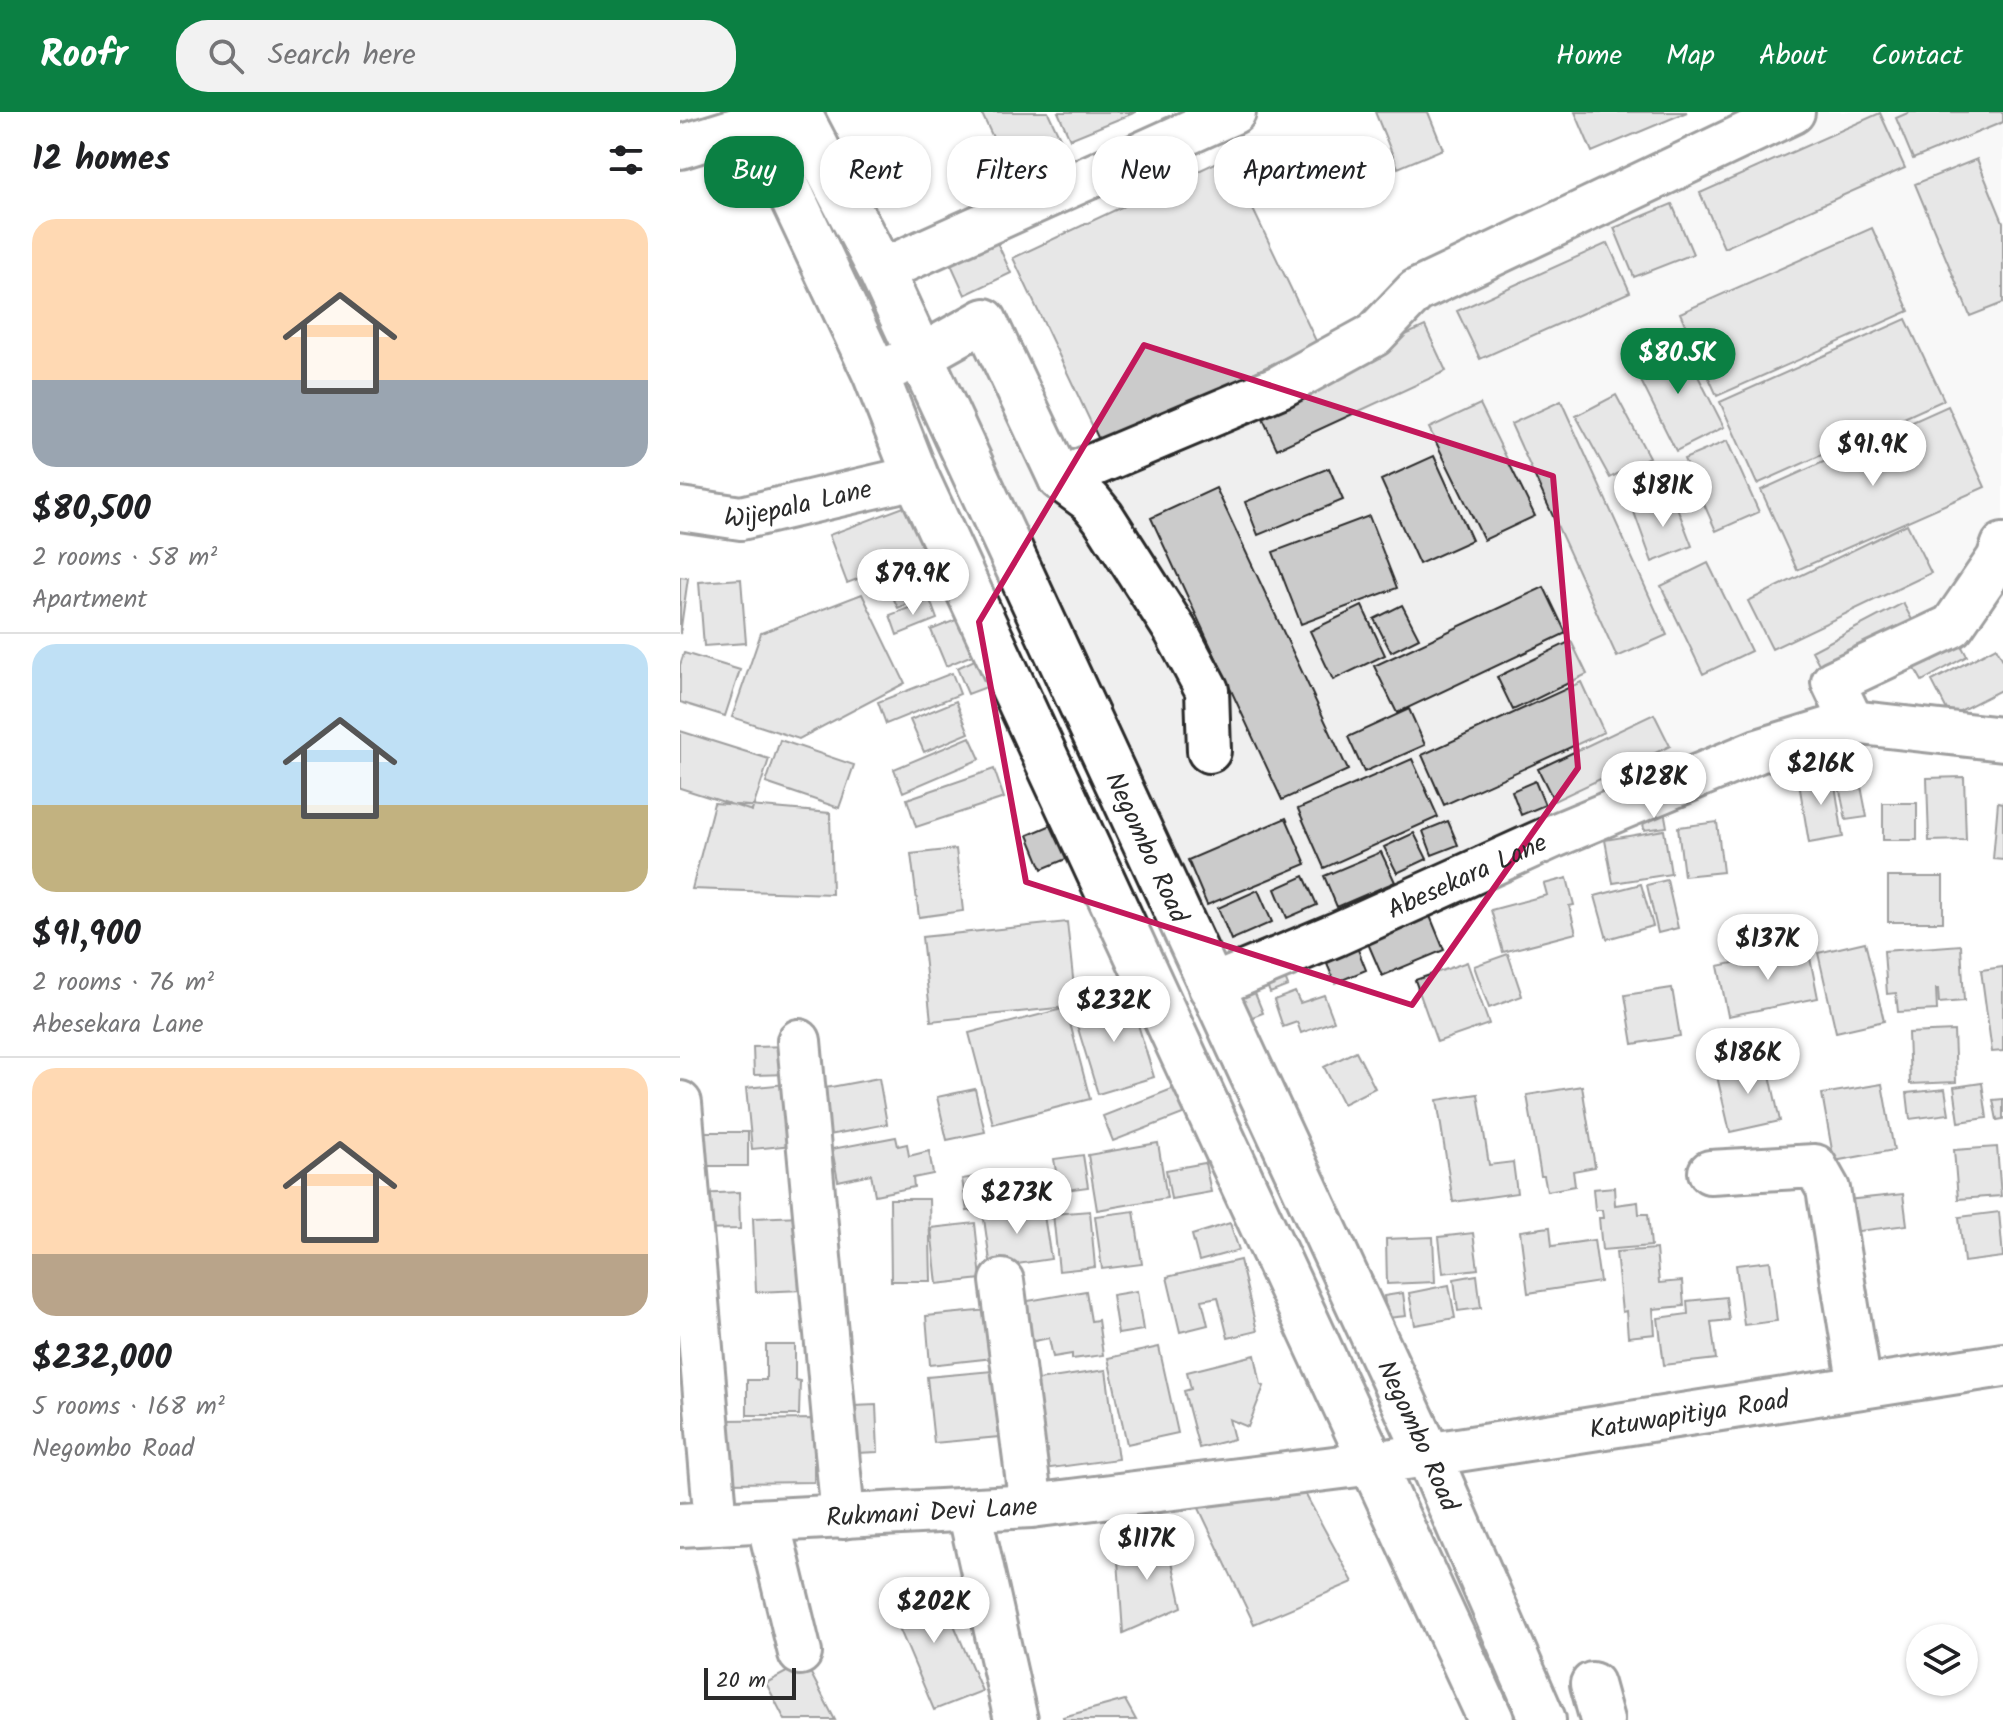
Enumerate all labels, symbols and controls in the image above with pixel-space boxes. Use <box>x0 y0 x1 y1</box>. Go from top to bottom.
search box <box>176 20 736 92</box>
text: Roofr <box>40 26 128 86</box>
text: Search here <box>268 32 416 80</box>
icon: search <box>204 34 248 78</box>
text: Home <box>1556 34 1622 79</box>
text: Map <box>1666 34 1715 79</box>
text: About <box>1759 34 1827 79</box>
text: Contact <box>1871 34 1963 79</box>
text: 12 homes <box>32 133 170 187</box>
chip: Buy <box>704 136 804 208</box>
chip: Rent <box>820 136 931 208</box>
chip: Filters <box>947 136 1076 208</box>
chip: New <box>1092 136 1198 208</box>
chip: Apartment <box>1214 136 1395 208</box>
icon: filters <box>604 138 648 182</box>
icon: home <box>268 271 412 415</box>
pin: $80.5K <box>1613 328 1743 396</box>
text: $80.5K <box>1638 333 1718 375</box>
pin: $91.9K <box>1808 420 1938 488</box>
text: $91.9K <box>1837 425 1909 467</box>
pin: $181K <box>1607 461 1719 529</box>
text: $181K <box>1632 466 1694 508</box>
street label: Wijepala Lane <box>721 469 877 541</box>
text: $80,500 <box>32 483 151 537</box>
text: 2 rooms · 58 m² <box>32 537 217 579</box>
pin: $79.9K <box>848 549 978 617</box>
text: $79.9K <box>875 554 951 596</box>
text: Apartment <box>32 579 147 621</box>
icon: home <box>268 696 412 840</box>
pin: $216K <box>1765 739 1877 807</box>
text: $216K <box>1787 744 1855 786</box>
pin: $128K <box>1598 752 1710 820</box>
text: $128K <box>1619 757 1689 799</box>
street label: Negombo Road <box>1092 765 1199 931</box>
street label: Abesekara Lane <box>1381 823 1555 932</box>
text: $91,900 <box>32 908 141 962</box>
pin: $137K <box>1712 914 1824 982</box>
text: $137K <box>1735 919 1801 961</box>
text: 2 rooms · 76 m² <box>32 962 214 1004</box>
pin: $232K <box>1058 976 1170 1044</box>
text: $232K <box>1076 981 1152 1023</box>
text: Abesekara Lane <box>32 1004 204 1046</box>
pin: $186K <box>1692 1028 1804 1096</box>
text: $186K <box>1714 1033 1782 1075</box>
icon: home <box>268 1120 412 1264</box>
pin: $273K <box>961 1168 1073 1236</box>
text: $273K <box>981 1173 1053 1215</box>
text: $232,000 <box>32 1332 172 1386</box>
street label: Negombo Road <box>1364 1354 1470 1519</box>
street label: Katuwapitiya Road <box>1586 1379 1793 1452</box>
text: 5 rooms · 168 m² <box>32 1386 225 1428</box>
text: Negombo Road <box>32 1428 194 1470</box>
street label: Rukmani Devi Lane <box>825 1486 1040 1540</box>
pin: $117K <box>1091 1514 1203 1582</box>
text: $117K <box>1117 1519 1177 1561</box>
pin: $202K <box>878 1577 990 1645</box>
text: $202K <box>897 1582 971 1624</box>
map controls <box>1906 1624 1978 1696</box>
button: layers <box>1906 1624 1978 1696</box>
scale bar <box>704 1664 796 1700</box>
text: 20 m <box>716 1664 766 1699</box>

